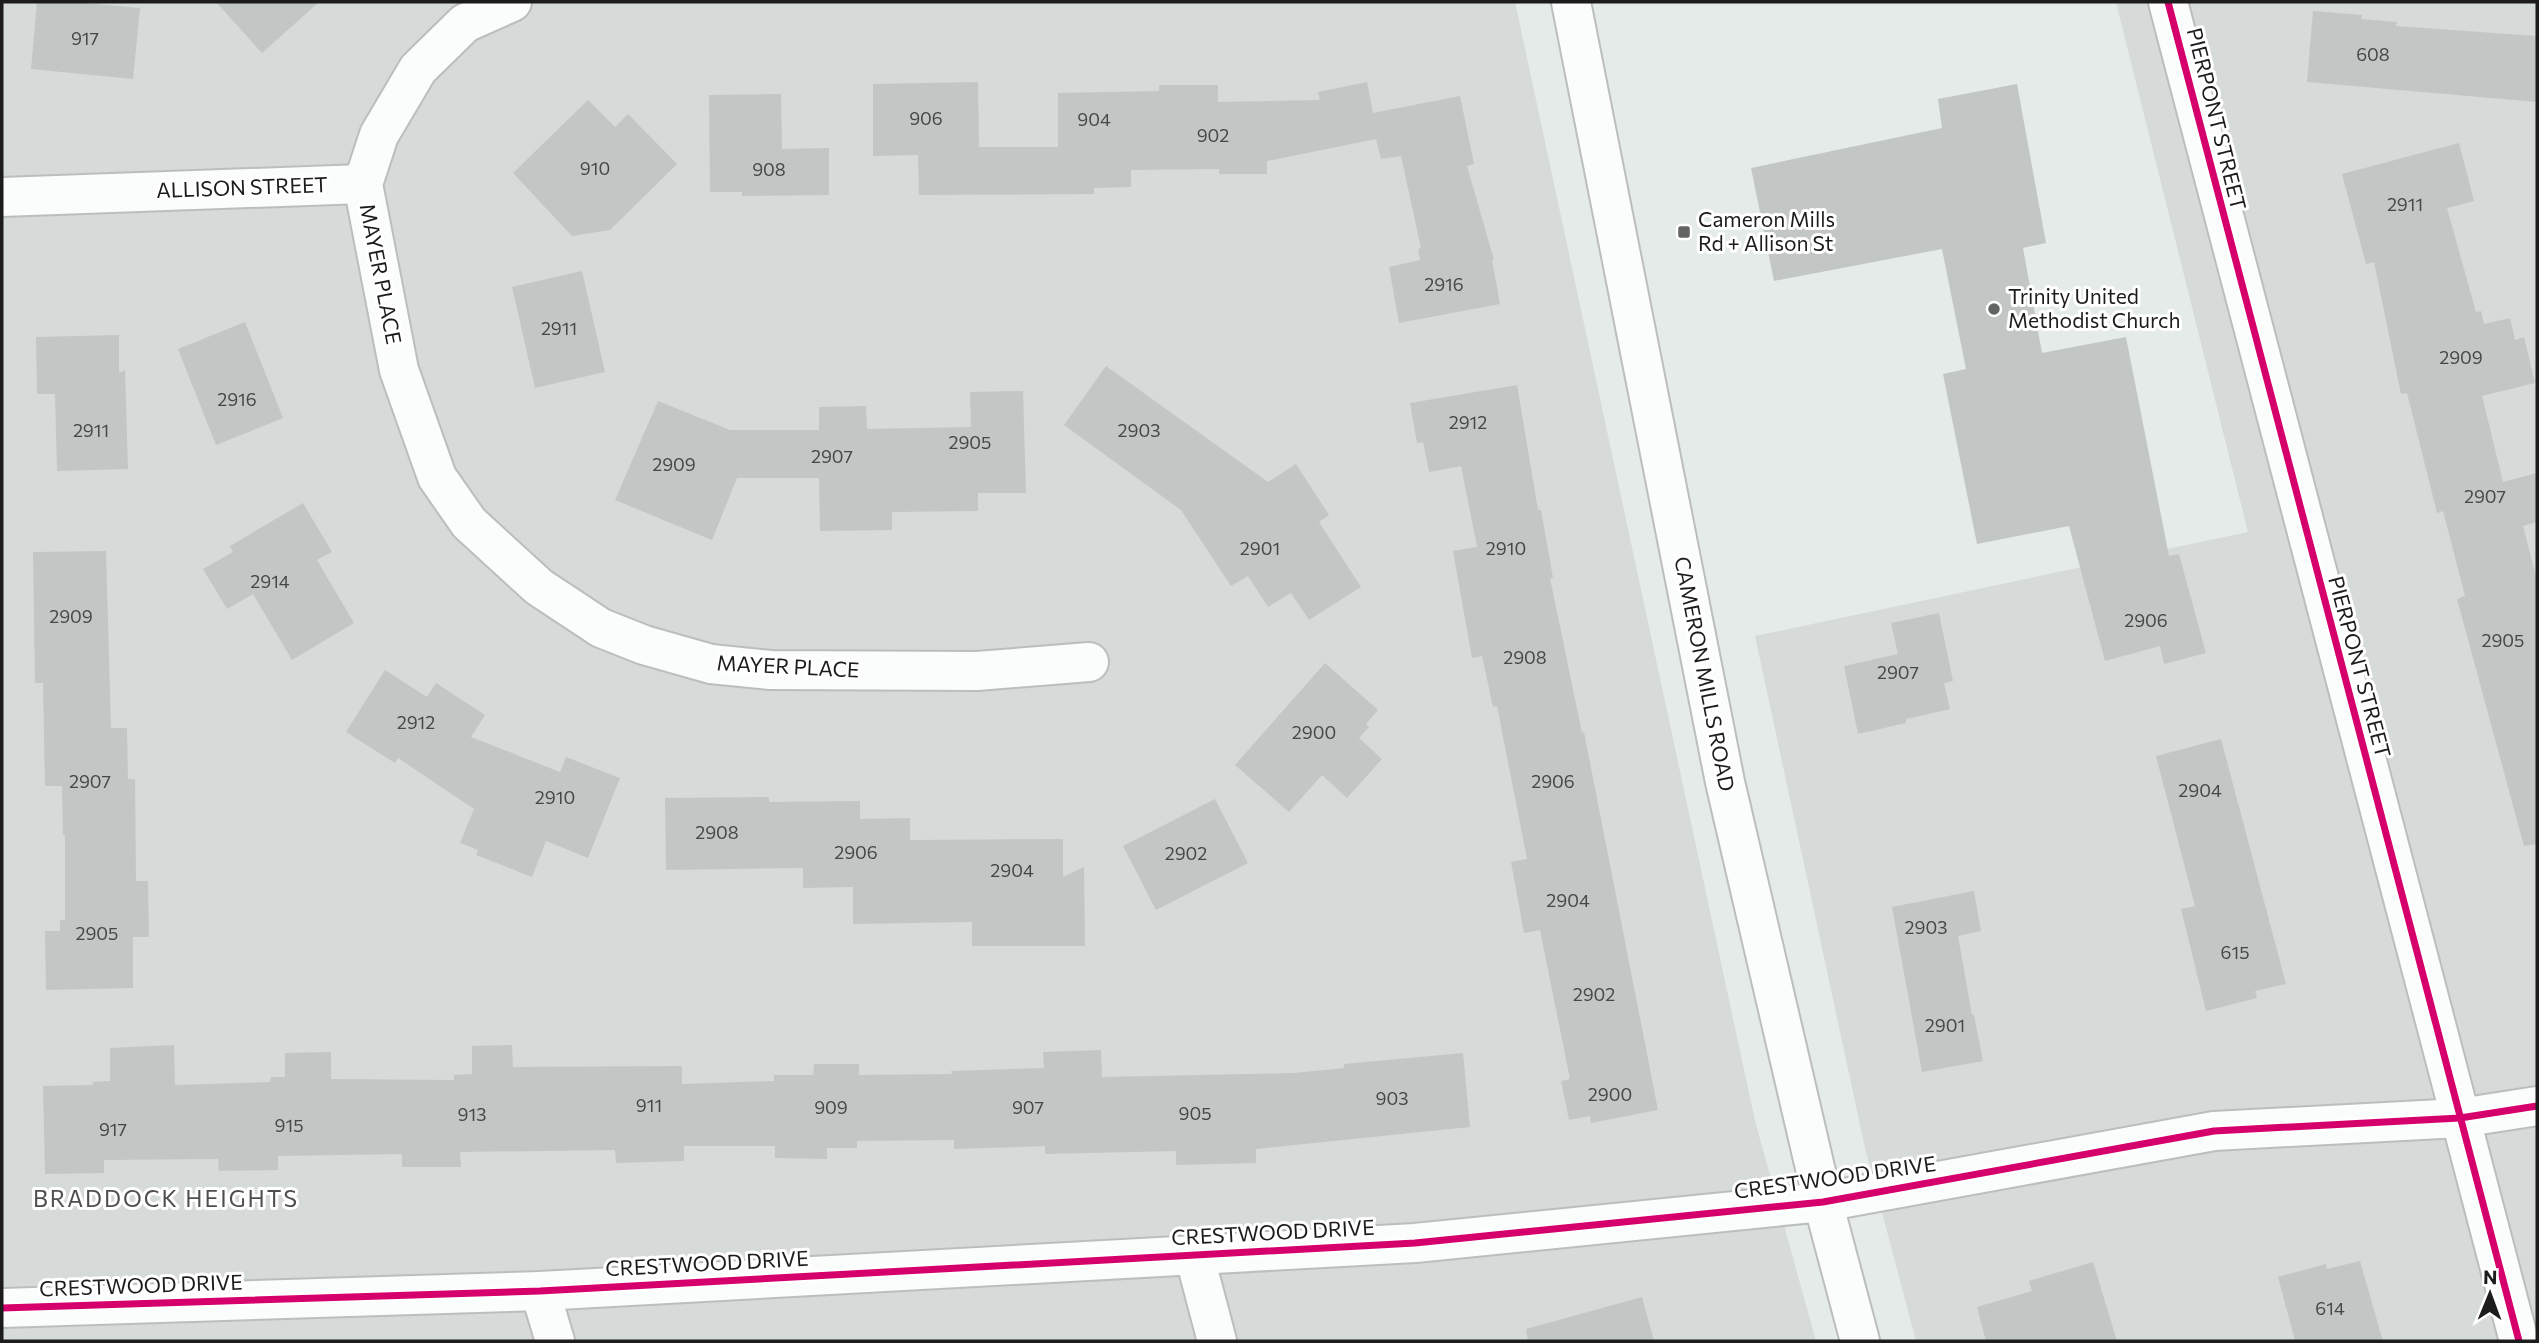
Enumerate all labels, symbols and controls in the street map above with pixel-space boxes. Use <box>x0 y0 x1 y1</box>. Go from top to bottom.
street label: PIERPONT STREET <box>2183 25 2252 212</box>
house number: 917 <box>71 27 99 49</box>
house number: 608 <box>2356 43 2390 65</box>
house number: 906 <box>909 107 943 129</box>
house number: 904 <box>1077 108 1111 130</box>
house number: 902 <box>1197 124 1229 146</box>
house number: 910 <box>580 157 610 179</box>
house number: 908 <box>752 158 786 180</box>
street label: ALLISON STREET <box>156 171 328 202</box>
house number: 2911 <box>2387 193 2423 215</box>
street label: MAYER PLACE <box>356 201 407 346</box>
place label: Cameron Mills Rd + Allison St <box>1698 206 1835 255</box>
marker: Cameron Mills Rd + Allison St <box>1676 224 1692 240</box>
house number: 2916 <box>1424 273 1464 295</box>
place label: Trinity United Methodist Church <box>2008 283 2180 332</box>
marker: Trinity United Methodist Church <box>1986 301 2002 317</box>
house number: 2911 <box>541 317 577 339</box>
house number: 2909 <box>2439 346 2483 368</box>
house number: 2916 <box>217 388 257 410</box>
house number: 2912 <box>1449 411 1487 433</box>
house number: 2911 <box>73 419 109 441</box>
house number: 2903 <box>1118 419 1160 441</box>
house number: 2905 <box>949 431 991 453</box>
house number: 2907 <box>811 445 853 467</box>
house number: 2909 <box>652 453 696 475</box>
house number: 2907 <box>2464 485 2506 507</box>
house number: 2901 <box>1240 537 1280 559</box>
house number: 2910 <box>1486 537 1526 559</box>
street label: CAMERON MILLS ROAD <box>1670 554 1741 793</box>
house number: 2914 <box>250 570 290 592</box>
street label: PIERPONT STREET <box>2324 573 2397 760</box>
house number: 2909 <box>49 605 93 627</box>
house number: 2906 <box>2124 609 2168 631</box>
house number: 2905 <box>2482 629 2524 651</box>
house number: 2908 <box>1503 646 1547 668</box>
street label: MAYER PLACE <box>716 649 860 682</box>
house number: 2907 <box>1877 661 1919 683</box>
house number: 2912 <box>397 711 435 733</box>
house number: 2900 <box>1292 721 1336 743</box>
house number: 2907 <box>69 770 111 792</box>
house number: 2906 <box>1531 770 1575 792</box>
house number: 2904 <box>2178 779 2222 801</box>
house number: 2910 <box>535 786 575 808</box>
house number: 2908 <box>695 821 739 843</box>
house number: 2906 <box>834 841 878 863</box>
house number: 2902 <box>1165 842 1207 864</box>
house number: 2904 <box>990 859 1034 881</box>
house number: 2904 <box>1546 889 1590 911</box>
house number: 2903 <box>1905 916 1947 938</box>
house number: 2905 <box>76 922 118 944</box>
house number: 615 <box>2221 941 2249 963</box>
house number: 2902 <box>1573 983 1615 1005</box>
house number: 2901 <box>1925 1014 1965 1036</box>
house number: 2900 <box>1588 1083 1632 1105</box>
house number: 903 <box>1376 1087 1408 1109</box>
house number: 911 <box>636 1094 662 1116</box>
house number: 909 <box>814 1096 848 1118</box>
house number: 907 <box>1012 1096 1044 1118</box>
house number: 905 <box>1178 1102 1212 1124</box>
house number: 913 <box>458 1103 486 1125</box>
house number: 915 <box>275 1114 303 1136</box>
house number: 917 <box>99 1118 127 1140</box>
street label: CRESTWOOD DRIVE <box>1732 1150 1937 1203</box>
district label: BRADDOCK HEIGHTS <box>33 1184 299 1212</box>
street label: CRESTWOOD DRIVE <box>1171 1214 1375 1249</box>
street label: CRESTWOOD DRIVE <box>605 1245 809 1280</box>
north arrow <box>2455 1259 2525 1329</box>
text: N <box>2483 1265 2498 1288</box>
street label: CRESTWOOD DRIVE <box>39 1268 243 1301</box>
house number: 614 <box>2315 1297 2345 1319</box>

